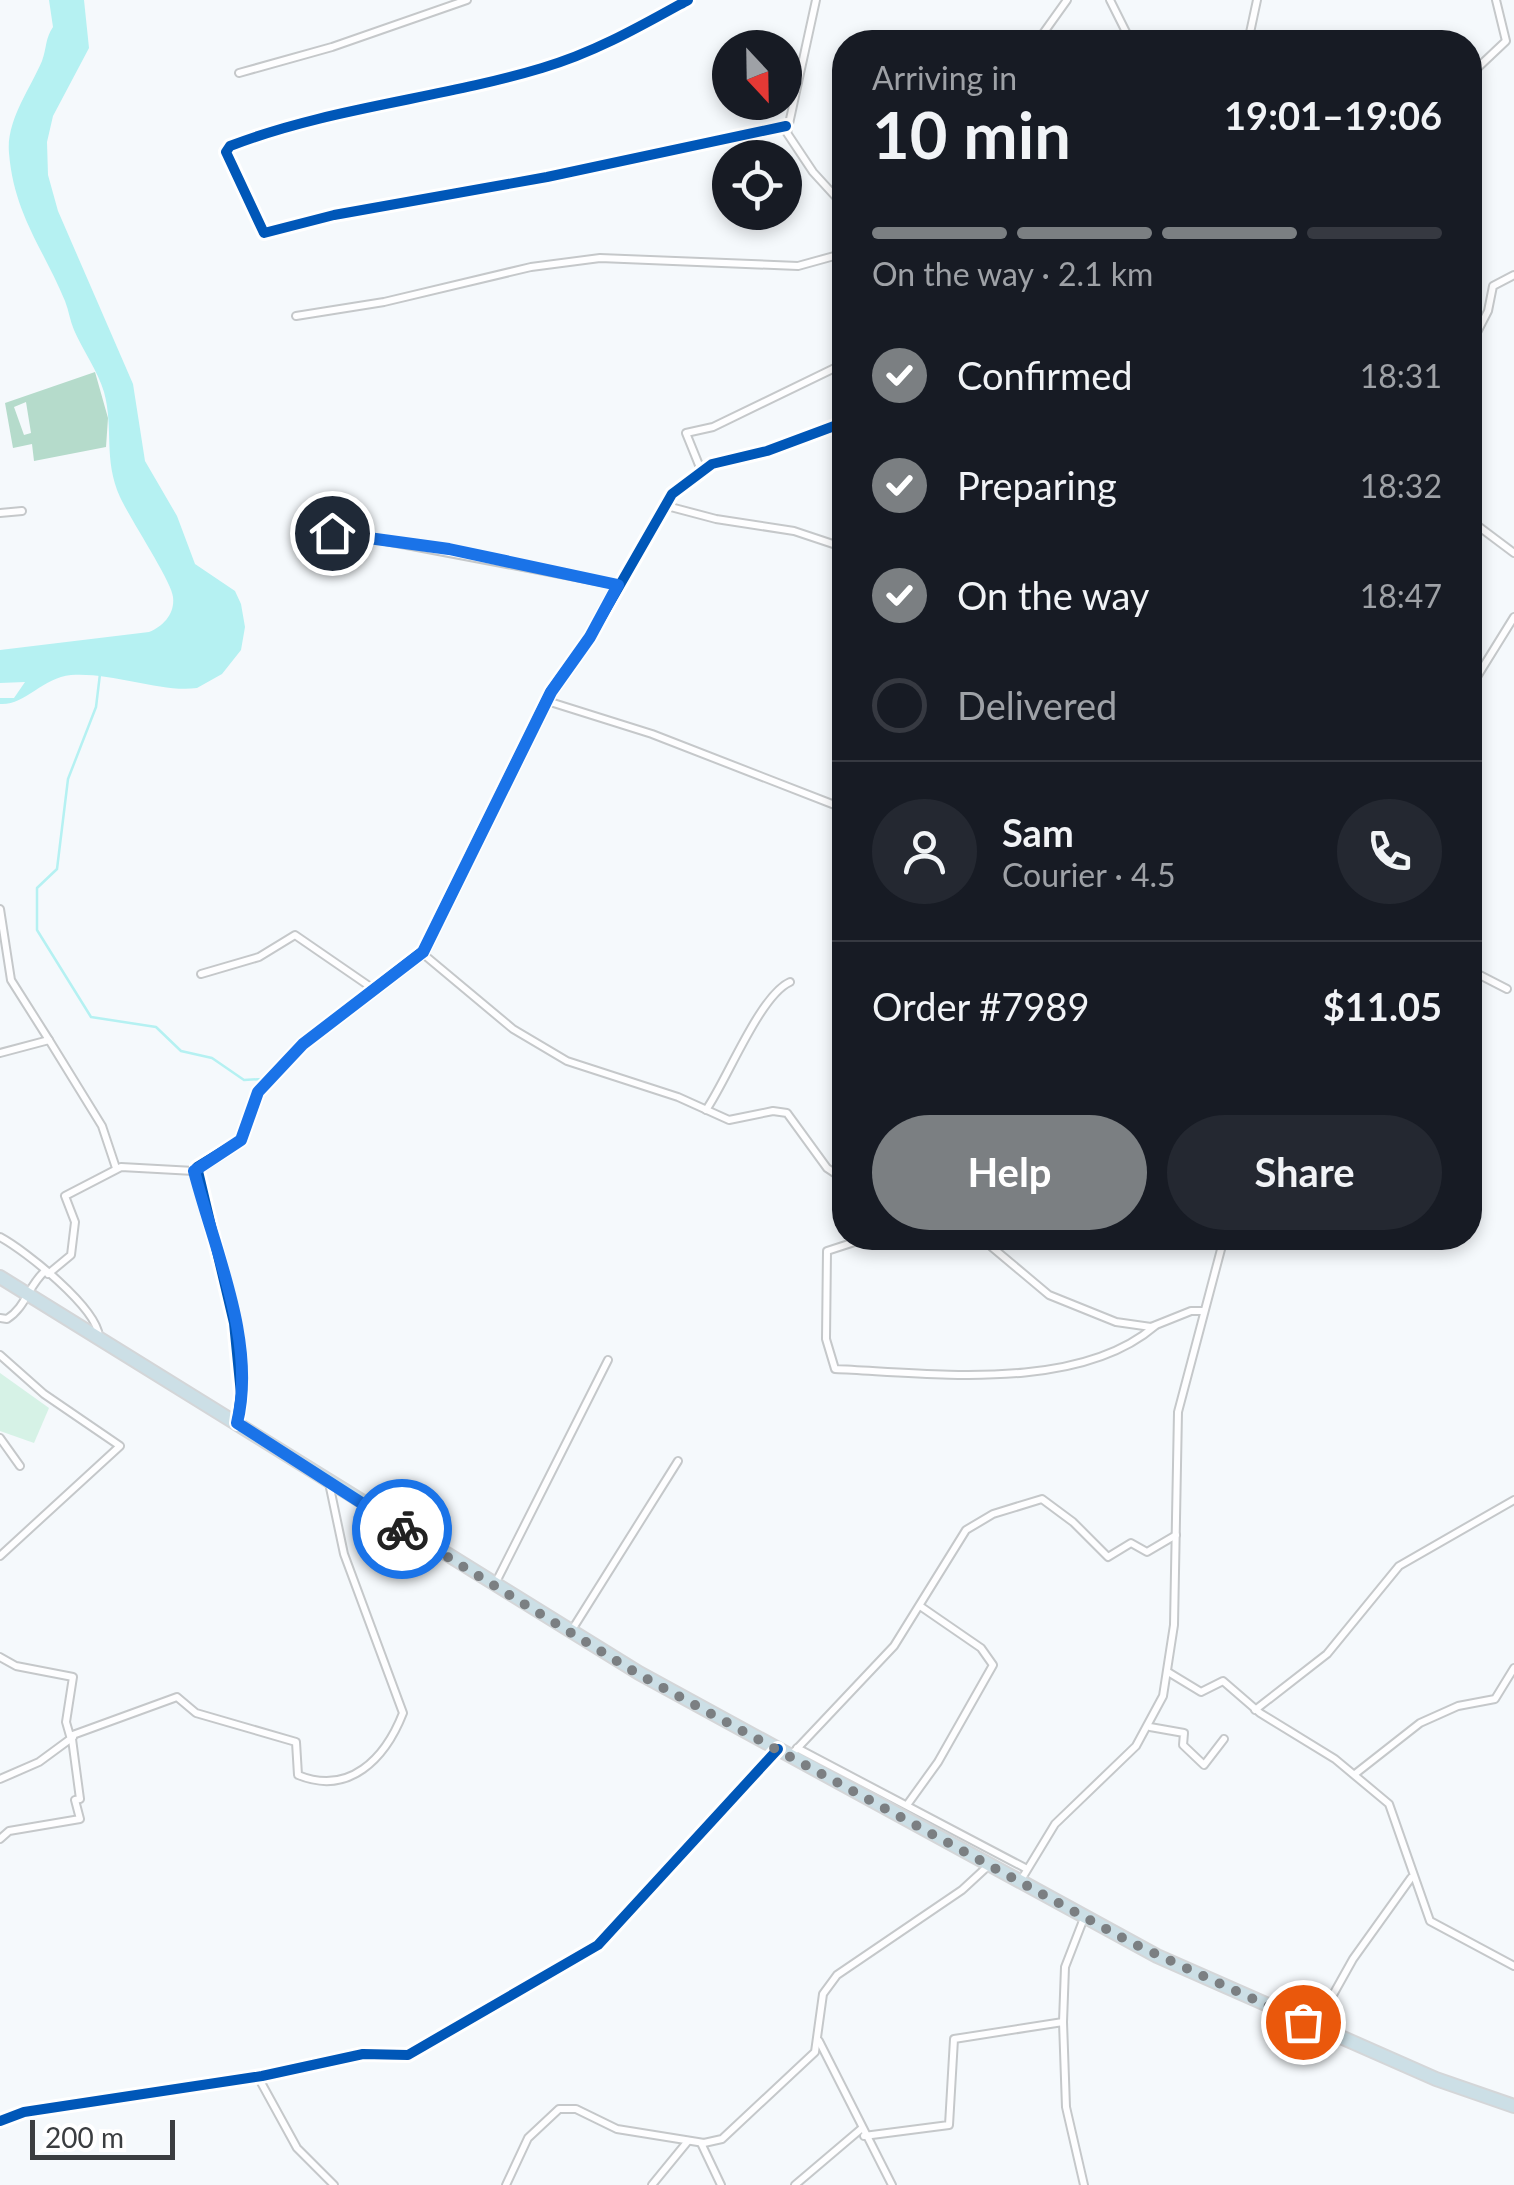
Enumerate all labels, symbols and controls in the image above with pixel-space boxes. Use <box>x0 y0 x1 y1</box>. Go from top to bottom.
north arrow <box>712 30 802 120</box>
map controls <box>712 30 802 230</box>
text: Arriving in <box>872 58 1017 97</box>
text: 19:01–19:06 <box>1224 92 1442 138</box>
text: 10 min <box>872 95 1071 173</box>
button: locate <box>712 140 802 230</box>
text: On the way · 2.1 km <box>872 254 1153 293</box>
icon: check <box>872 348 927 403</box>
text: Confirmed <box>957 352 1133 398</box>
text: 18:31 <box>1360 356 1442 395</box>
icon: check <box>872 458 927 513</box>
text: Preparing <box>957 462 1117 508</box>
text: 18:32 <box>1360 466 1442 505</box>
pin <box>290 491 375 576</box>
icon: home <box>305 506 360 561</box>
icon: check <box>872 568 927 623</box>
text: On the way <box>957 572 1149 618</box>
text: 18:47 <box>1360 576 1442 615</box>
text: Delivered <box>957 682 1117 728</box>
button: person <box>872 799 977 904</box>
button: phone <box>1337 799 1442 904</box>
text: Sam <box>1002 809 1074 855</box>
text: Courier · 4.5 <box>1002 855 1176 894</box>
text: Order #7989 <box>872 983 1089 1029</box>
text: $11.05 <box>1323 983 1442 1029</box>
button: Help <box>872 1115 1147 1230</box>
button: Share <box>1167 1115 1442 1230</box>
courier <box>352 1479 452 1579</box>
icon: bike <box>375 1502 430 1557</box>
pin <box>1261 1980 1346 2065</box>
icon: bag <box>1276 1995 1331 2050</box>
scale bar <box>30 2115 175 2160</box>
text: 200 m <box>45 2120 124 2154</box>

